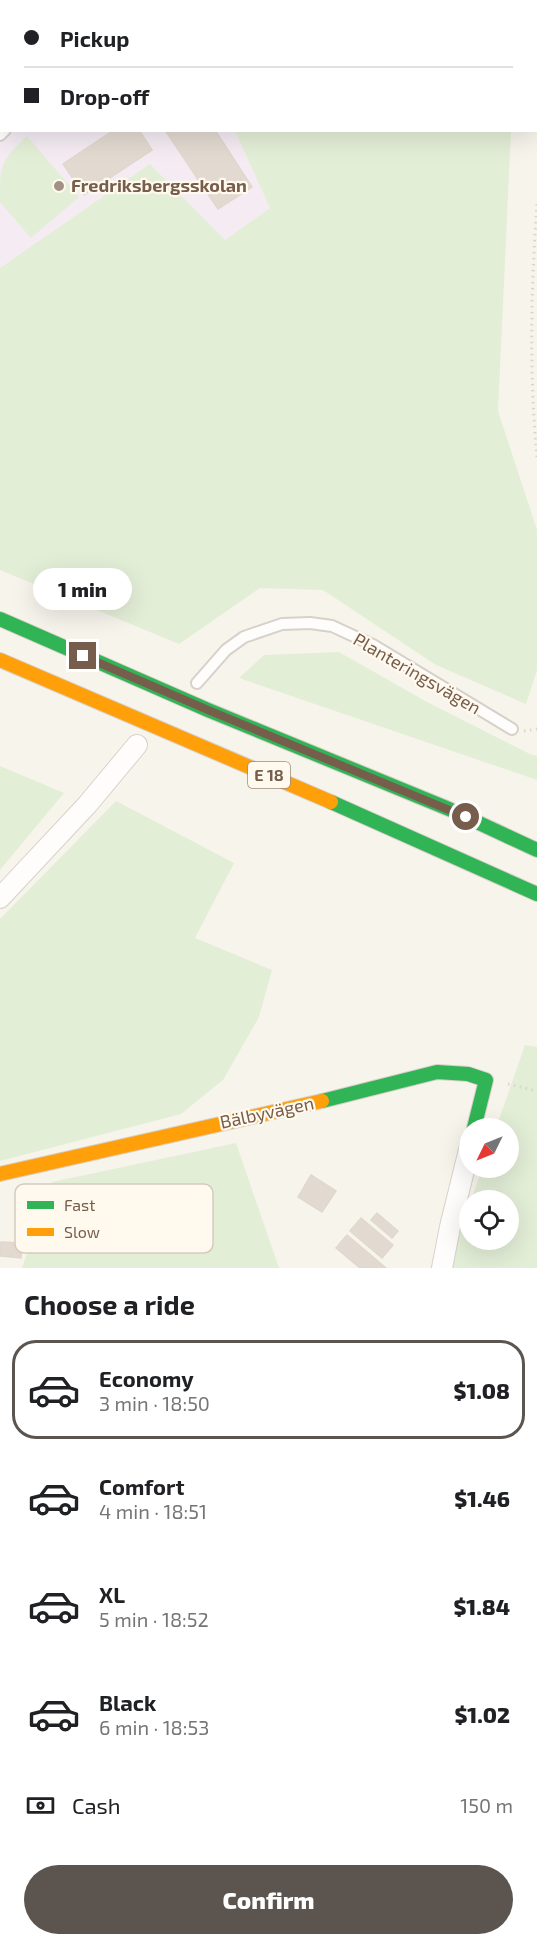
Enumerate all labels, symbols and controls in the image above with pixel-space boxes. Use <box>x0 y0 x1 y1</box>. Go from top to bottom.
text: Pickup <box>60 25 129 51</box>
text: Drop-off <box>60 83 149 109</box>
place label: Fredriksbergsskolan <box>71 174 247 196</box>
marker: Fredriksbergsskolan <box>52 179 66 193</box>
callout: 1 min <box>34 569 132 611</box>
text: 1 min <box>58 577 107 601</box>
street label: Planteringsvägen <box>350 628 485 719</box>
route end <box>69 642 96 669</box>
road number: E 18 <box>248 762 290 788</box>
route start <box>452 803 479 830</box>
street label: Bälbyvägen <box>218 1091 316 1133</box>
north arrow <box>459 1118 519 1178</box>
map controls <box>459 1118 519 1250</box>
legend <box>15 1184 213 1253</box>
button: locate <box>459 1190 519 1250</box>
text: Fast <box>64 1195 95 1214</box>
text: Slow <box>64 1222 100 1241</box>
text: Choose a ride <box>24 1288 195 1320</box>
icon: car <box>27 1363 81 1417</box>
text: Economy <box>99 1365 194 1391</box>
text: $1.08 <box>453 1377 510 1403</box>
text: 3 min · 18:50 <box>99 1391 210 1415</box>
icon: car <box>27 1471 81 1525</box>
text: Comfort <box>99 1473 184 1499</box>
text: $1.46 <box>454 1485 510 1511</box>
text: 4 min · 18:51 <box>99 1499 207 1523</box>
icon: car <box>27 1579 81 1633</box>
text: XL <box>99 1581 125 1607</box>
text: $1.84 <box>453 1593 510 1619</box>
text: 5 min · 18:52 <box>99 1607 209 1631</box>
icon: car <box>27 1687 81 1741</box>
text: Black <box>99 1689 156 1715</box>
text: $1.02 <box>454 1701 510 1727</box>
text: 6 min · 18:53 <box>99 1715 209 1739</box>
icon: cash <box>24 1789 57 1822</box>
text: Cash <box>72 1792 121 1818</box>
text: 150 m <box>460 1793 513 1817</box>
button: Confirm <box>24 1865 513 1934</box>

